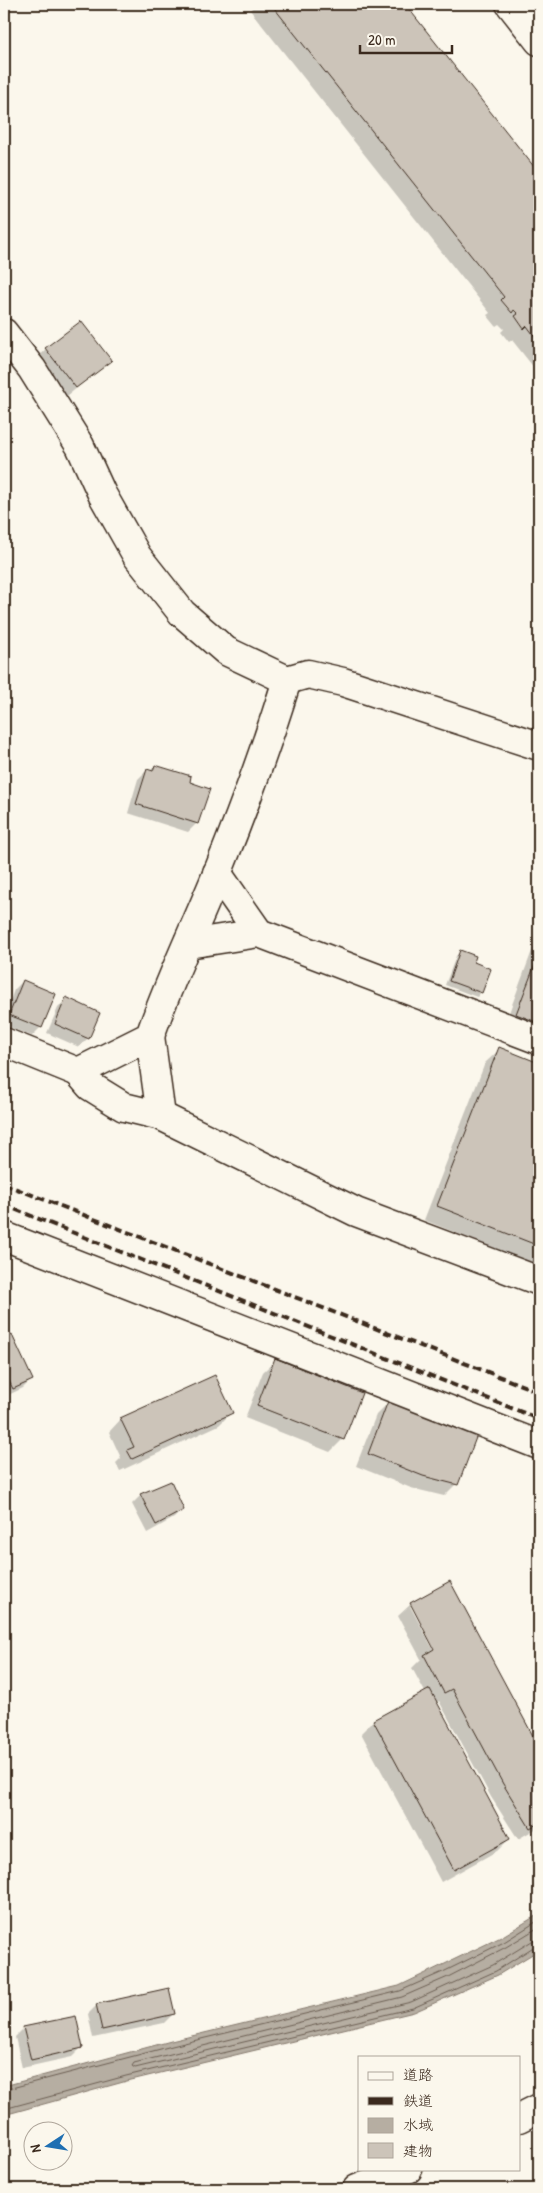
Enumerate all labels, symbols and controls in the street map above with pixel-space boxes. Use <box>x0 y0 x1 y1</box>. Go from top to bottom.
scale bar <box>360 22 453 54</box>
text: 20 m <box>368 29 395 50</box>
legend <box>358 2056 520 2170</box>
text: 道路 <box>403 2064 433 2085</box>
text: 鉄道 <box>403 2090 433 2111</box>
text: 水域 <box>403 2114 433 2135</box>
north arrow <box>22 2120 72 2170</box>
text: 建物 <box>403 2140 433 2161</box>
text: N <box>25 2143 45 2154</box>

